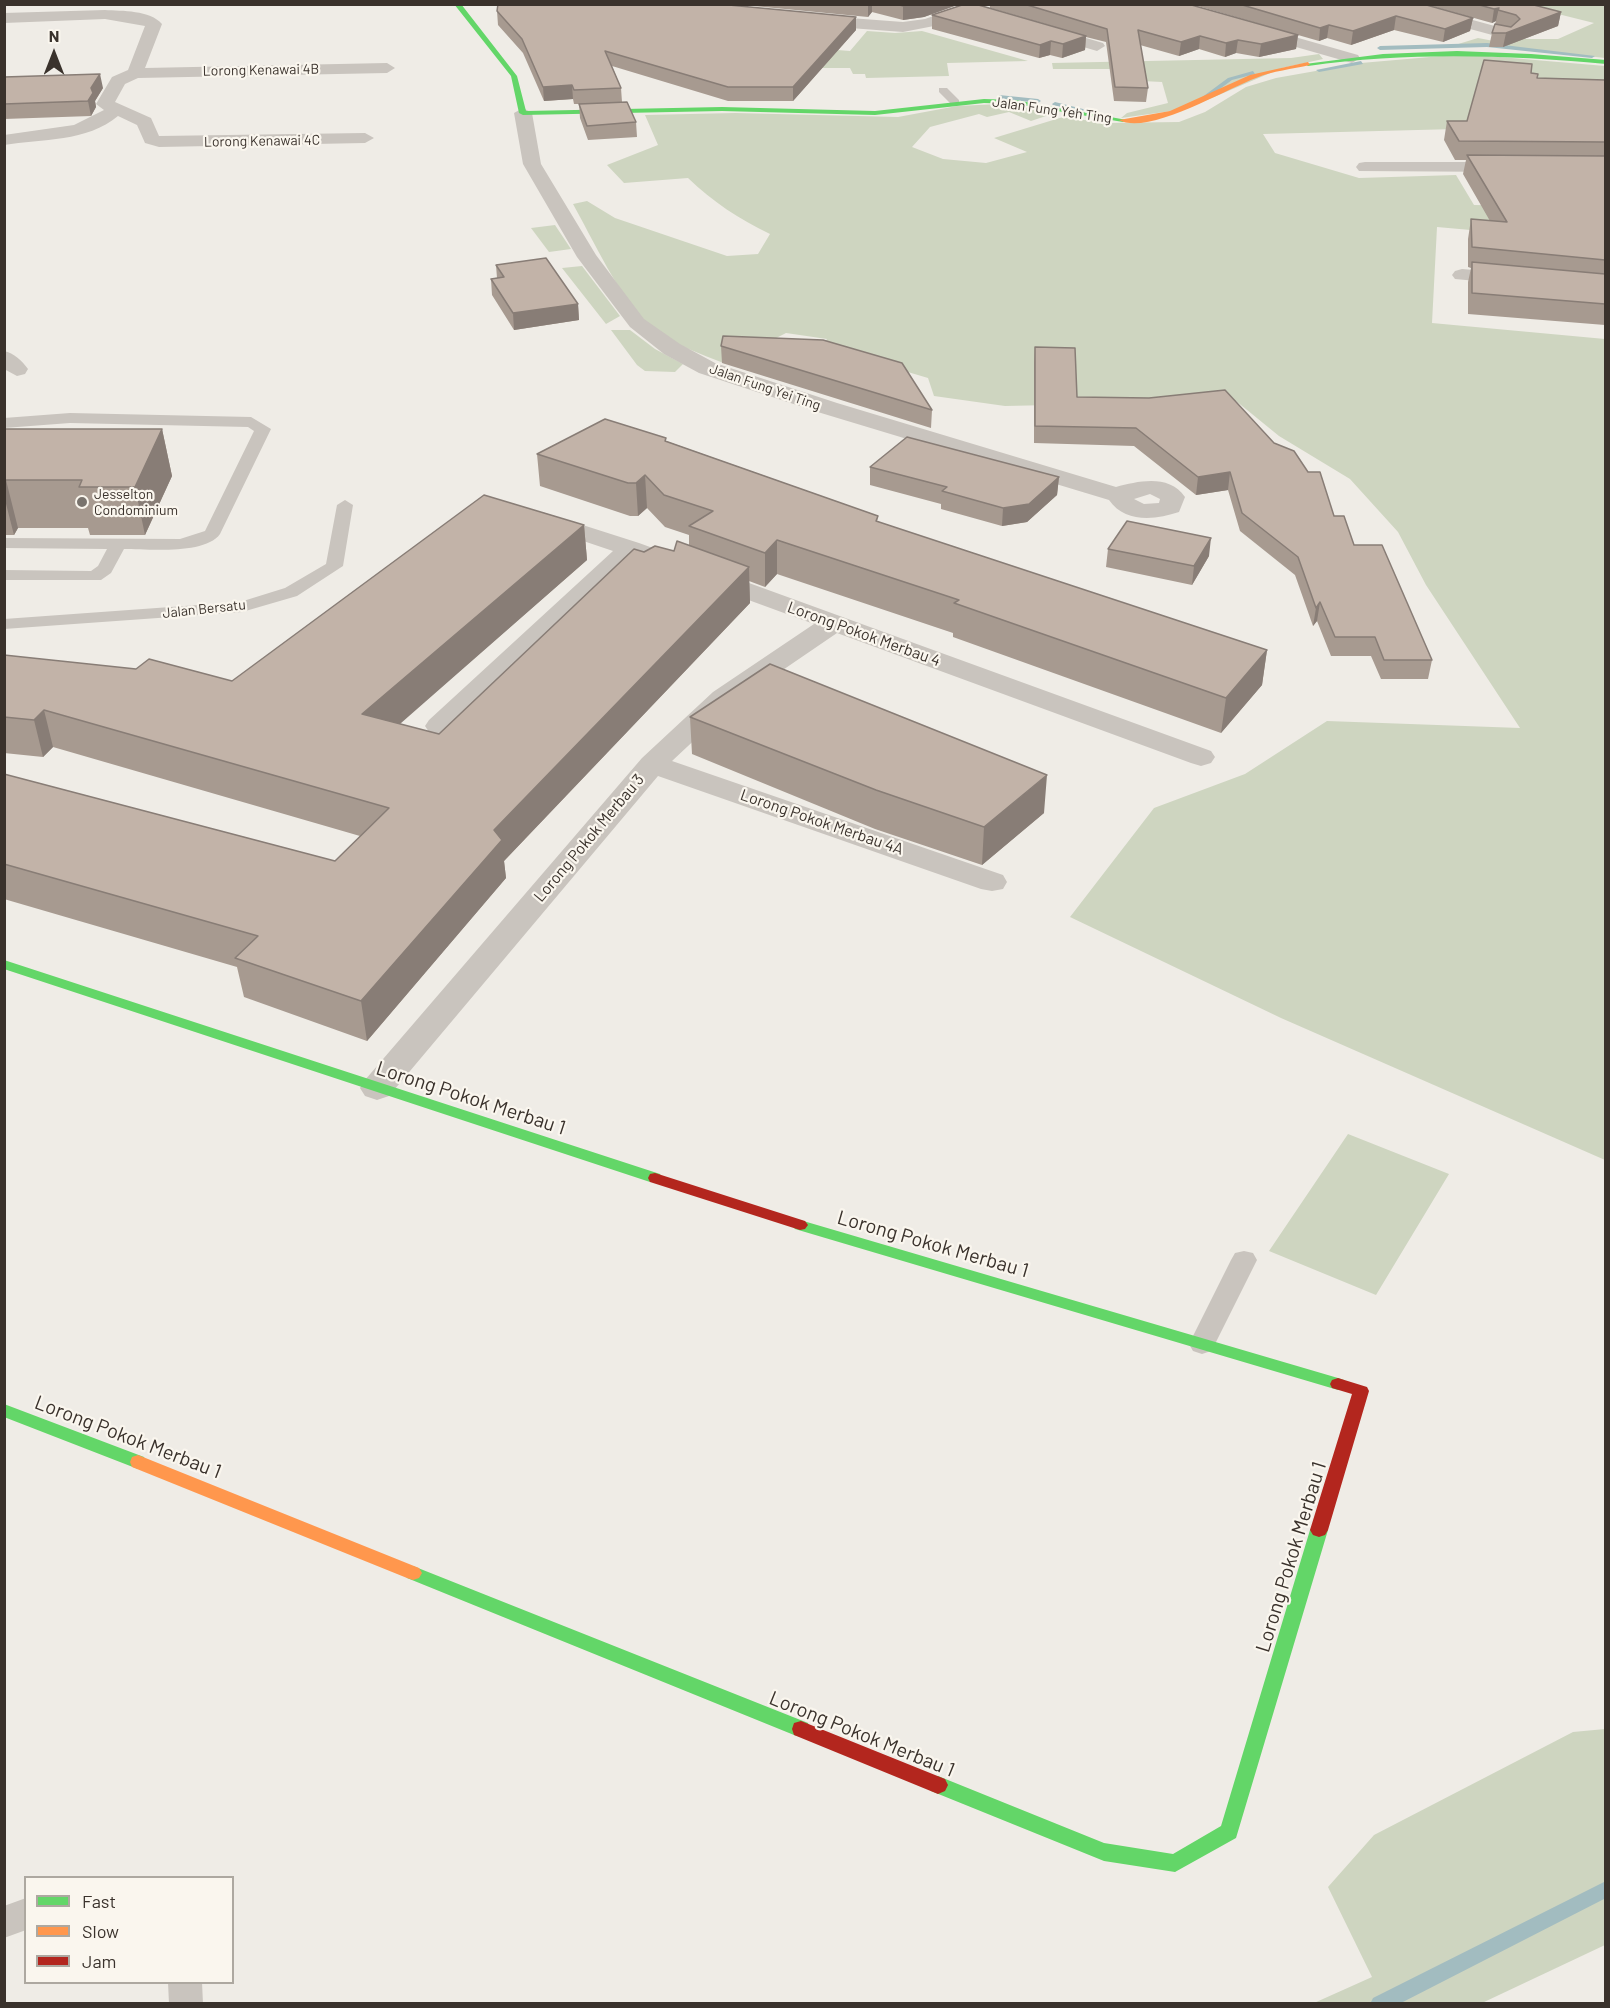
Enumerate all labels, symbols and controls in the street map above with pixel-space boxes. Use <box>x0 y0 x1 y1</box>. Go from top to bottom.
north arrow <box>24 24 84 84</box>
text: N <box>49 26 59 45</box>
street label: Lorong Kenawai 4B <box>203 61 319 79</box>
street label: Jalan Fung Yeh Ting <box>991 93 1113 127</box>
street label: Lorong Kenawai 4C <box>204 132 320 150</box>
street label: Jalan Fung Yei Ting <box>707 360 823 414</box>
place label: Jesselton Condominium <box>94 486 178 518</box>
marker: Jesselton Condominium <box>75 495 89 509</box>
street label: Jalan Bersatu <box>162 596 246 622</box>
street label: Lorong Pokok Merbau 4 <box>785 597 943 671</box>
street label: Lorong Pokok Merbau 3 <box>530 770 648 906</box>
street label: Lorong Pokok Merbau 4A <box>738 785 906 859</box>
street label: Lorong Pokok Merbau 1 <box>373 1056 569 1140</box>
street label: Lorong Pokok Merbau 1 <box>835 1205 1031 1283</box>
street label: Lorong Pokok Merbau 1 <box>31 1390 225 1484</box>
street label: Lorong Pokok Merbau 1 <box>1251 1459 1331 1655</box>
street label: Lorong Pokok Merbau 1 <box>766 1686 958 1782</box>
legend <box>24 1876 234 1984</box>
text: Fast <box>82 1890 116 1912</box>
text: Slow <box>82 1920 119 1942</box>
text: Jam <box>82 1950 116 1972</box>

